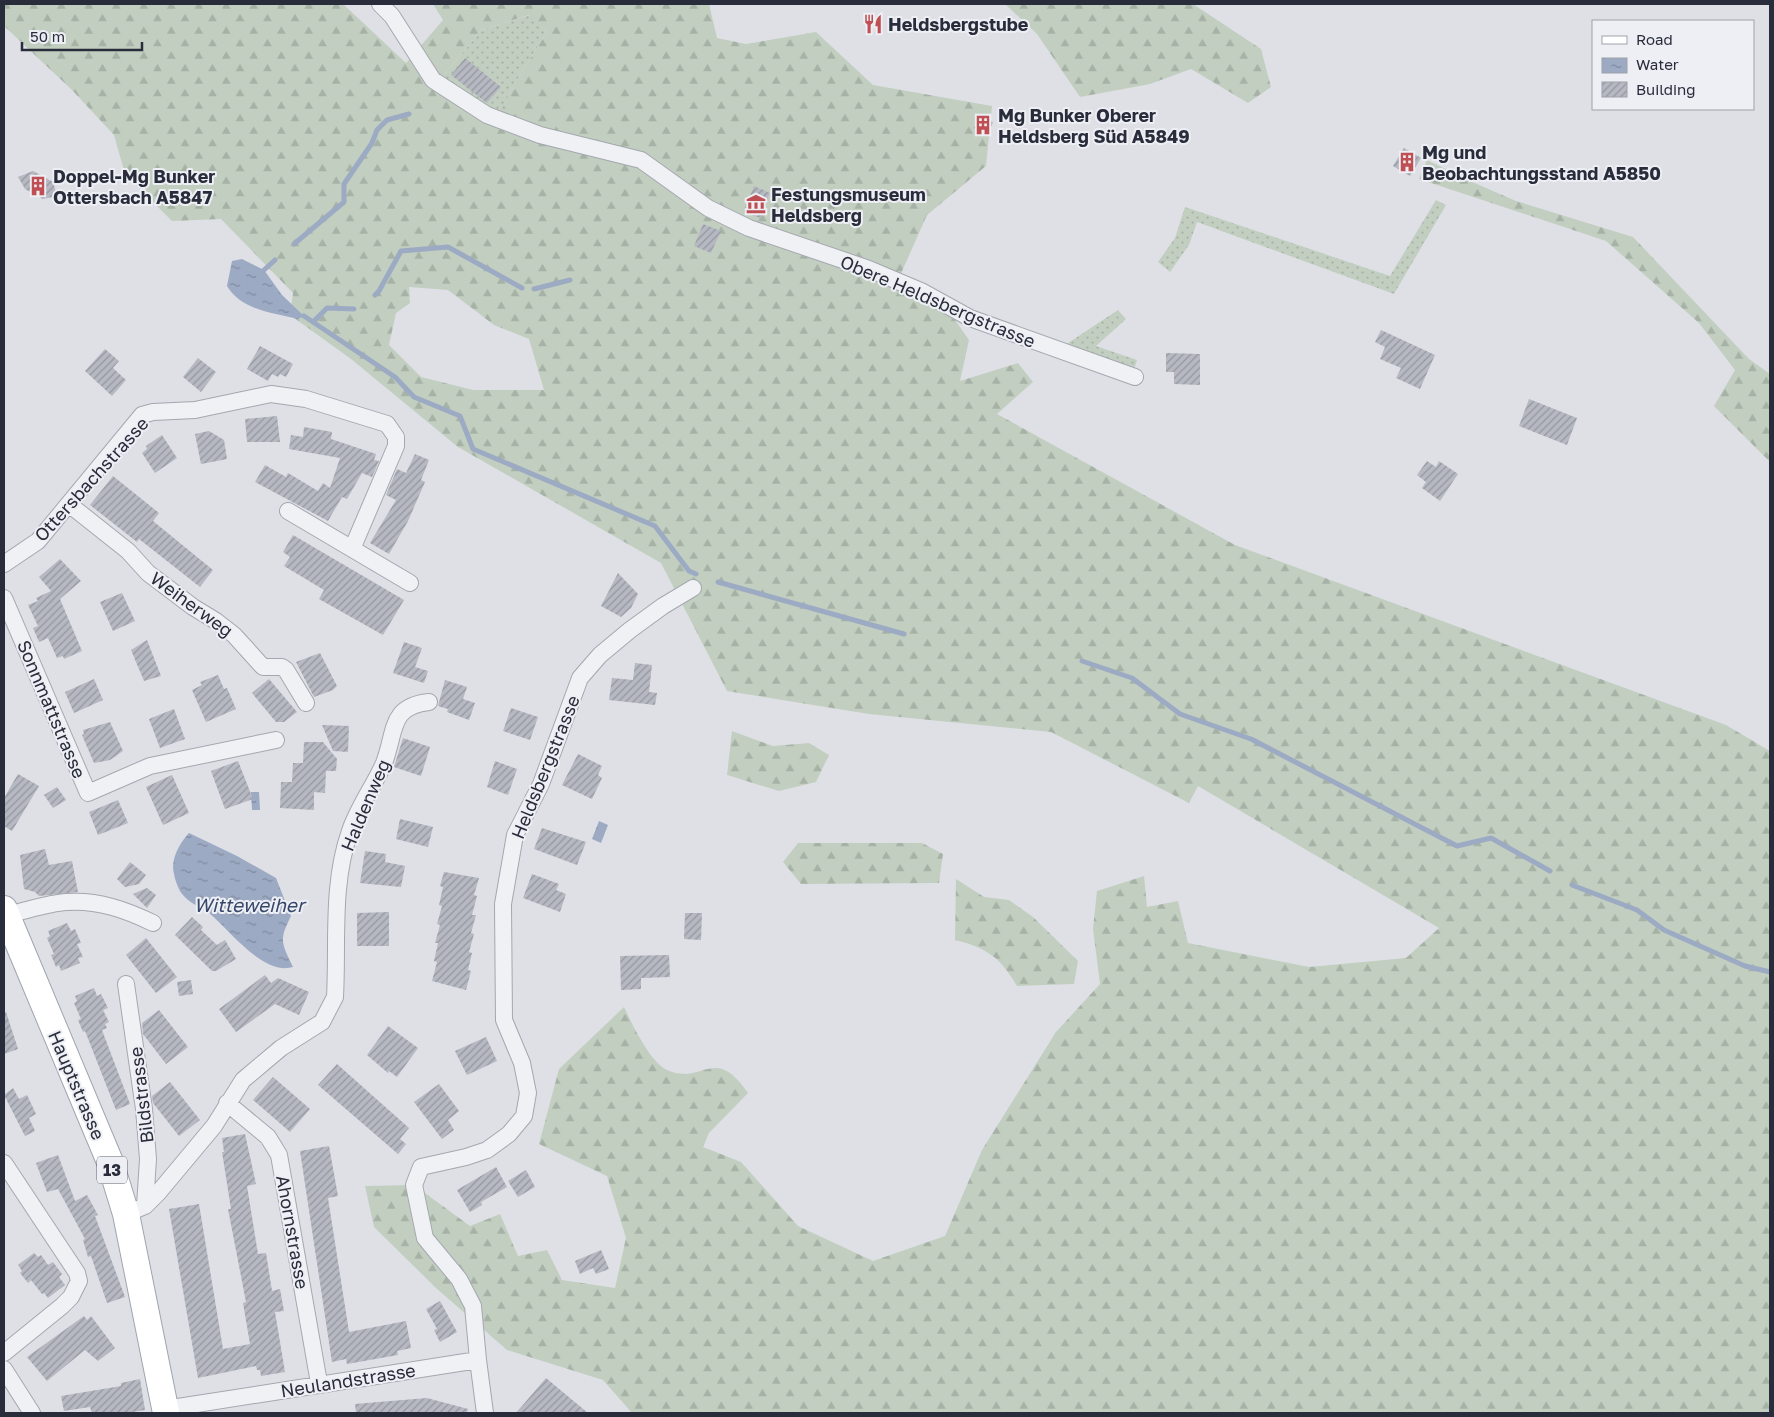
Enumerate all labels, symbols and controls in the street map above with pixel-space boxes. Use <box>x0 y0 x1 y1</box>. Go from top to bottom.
restaurant icon: Heldsbergstube <box>862 13 884 35</box>
place label: Heldsbergstube <box>888 13 1029 35</box>
scale bar <box>22 20 142 52</box>
legend <box>1592 20 1754 110</box>
text: 50 m <box>30 27 65 45</box>
text: Road <box>1636 30 1673 48</box>
text: Water <box>1636 55 1679 73</box>
text: Building <box>1636 80 1696 98</box>
place label: Mg Bunker Oberer Heldsberg Süd A5849 <box>998 104 1190 147</box>
building icon: Mg Bunker Oberer Heldsberg Süd A5849 <box>972 114 994 136</box>
place label: Mg und Beobachtungsstand A5850 <box>1422 141 1661 184</box>
building icon: Mg und Beobachtungsstand A5850 <box>1396 151 1418 173</box>
place label: Doppel-Mg Bunker Ottersbach A5847 <box>53 165 215 208</box>
building icon: Doppel-Mg Bunker Ottersbach A5847 <box>27 175 49 197</box>
place label: Festungsmuseum Heldsberg <box>771 183 926 226</box>
museum icon: Festungsmuseum Heldsberg <box>745 193 767 215</box>
street label: Obere Heldsbergstrasse <box>837 250 1039 352</box>
street label: Ottersbachstrasse <box>29 412 153 546</box>
street label: Weiherweg <box>146 567 238 641</box>
street label: Sonnmattstrasse <box>13 637 91 781</box>
street label: Heldsbergstrasse <box>506 692 584 842</box>
street label: Haldenweg <box>336 756 394 854</box>
water label: Witteweiher <box>194 893 307 916</box>
street label: Hauptstrasse <box>44 1027 110 1143</box>
street label: Bildstrasse <box>124 1046 158 1144</box>
road number: 13 <box>97 1156 127 1184</box>
street label: Ahornstrasse <box>272 1173 314 1291</box>
street label: Neulandstrasse <box>279 1358 417 1402</box>

